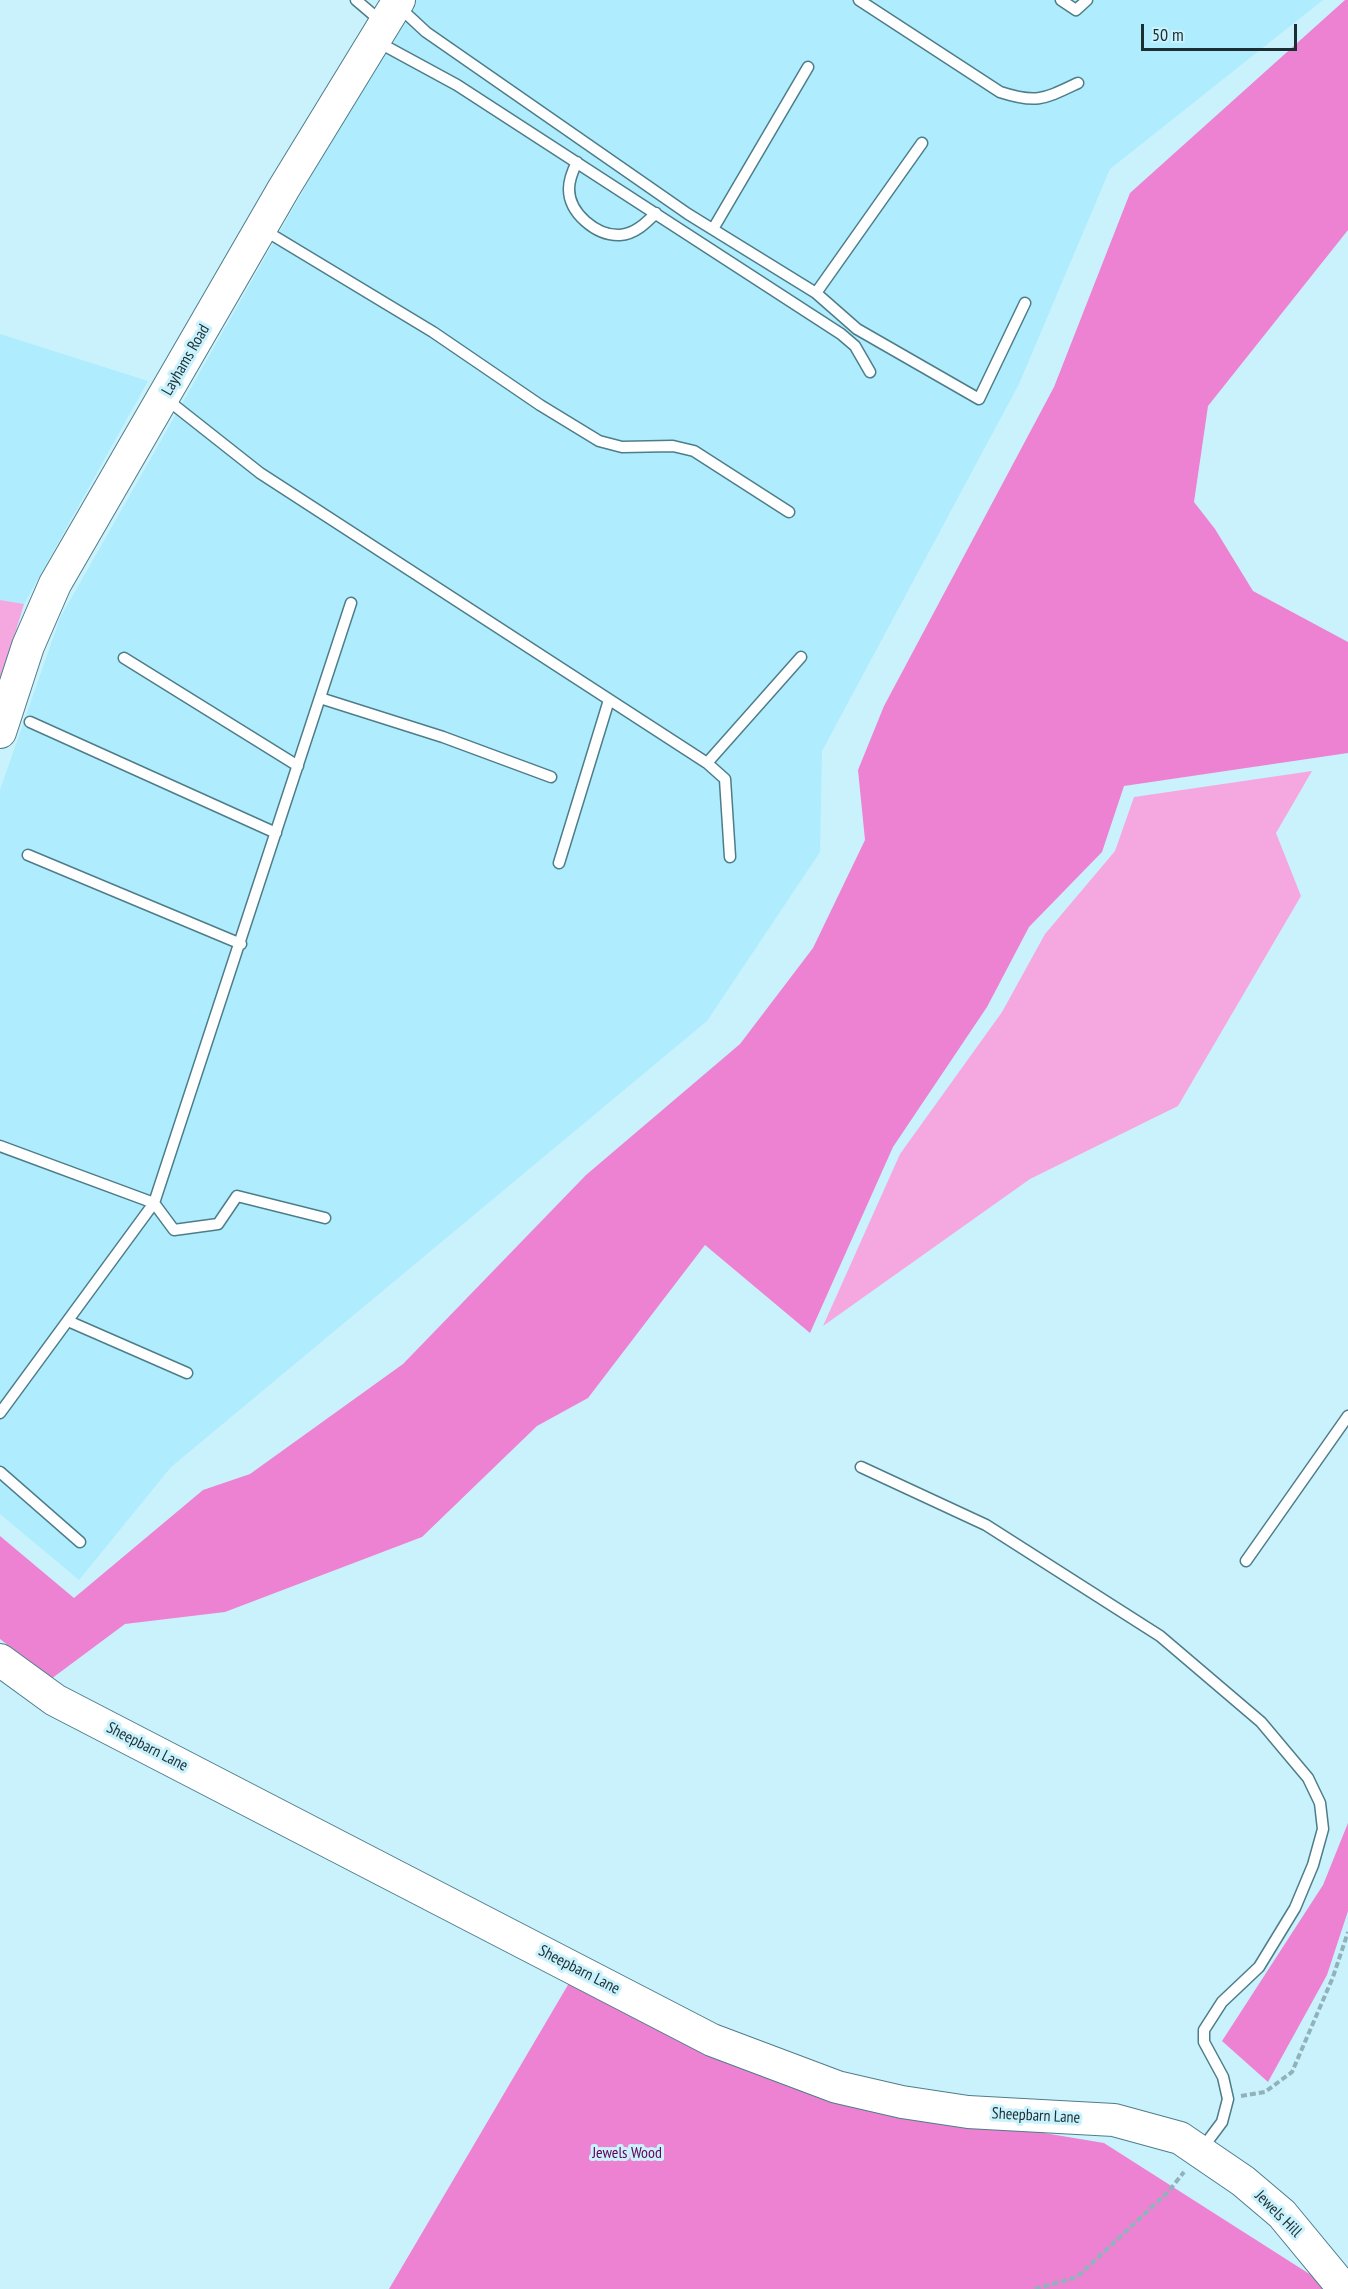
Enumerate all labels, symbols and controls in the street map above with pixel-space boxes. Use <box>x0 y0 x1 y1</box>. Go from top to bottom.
scale bar <box>1144 12 1300 50</box>
text: 50 m <box>1152 23 1184 46</box>
street label: Layhams Road <box>158 321 214 399</box>
street label: Sheepbarn Lane <box>103 1718 191 1776</box>
street label: Sheepbarn Lane <box>535 1941 623 1999</box>
street label: Sheepbarn Lane <box>991 2104 1081 2128</box>
park label: Jewels Wood <box>592 2143 662 2163</box>
street label: Jewels Hill <box>1251 2187 1305 2241</box>

